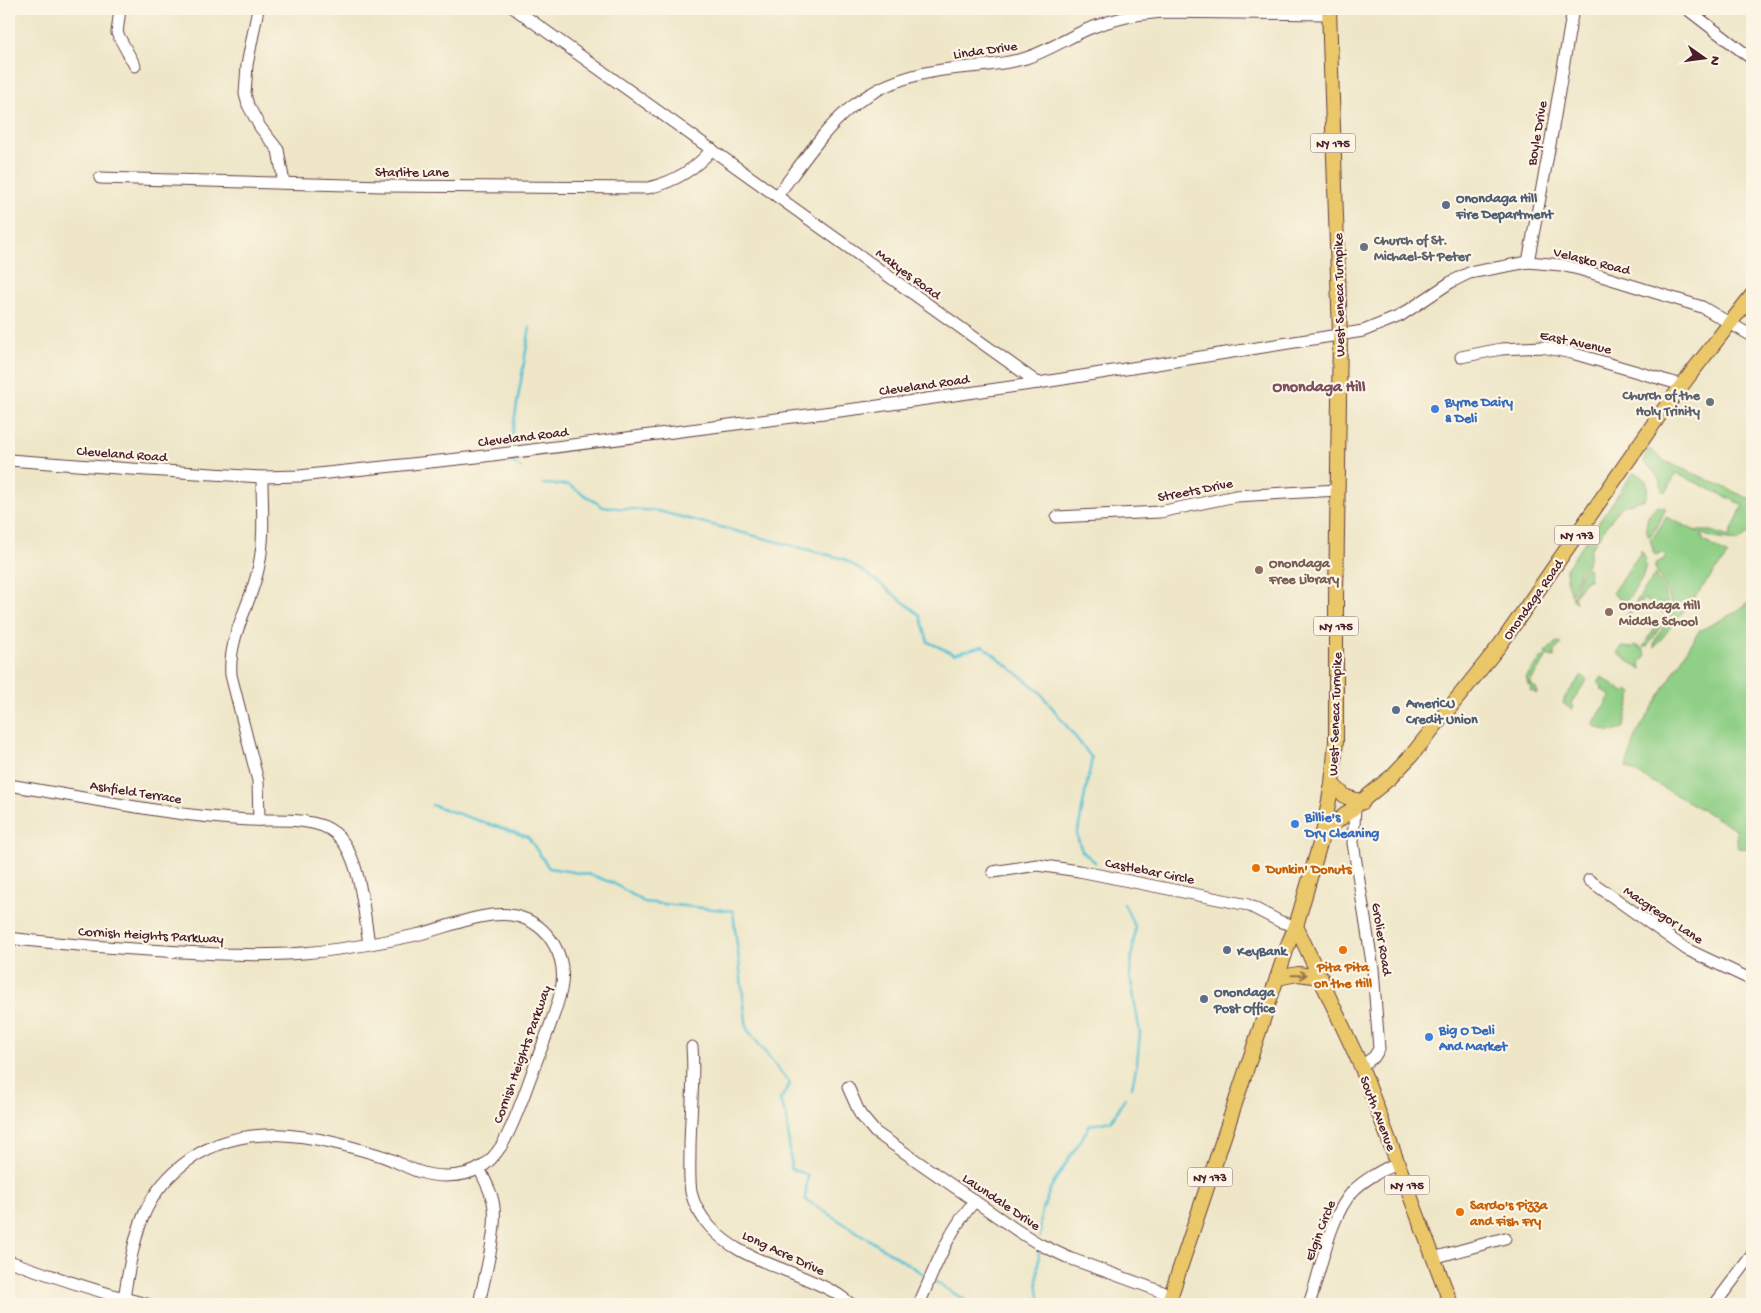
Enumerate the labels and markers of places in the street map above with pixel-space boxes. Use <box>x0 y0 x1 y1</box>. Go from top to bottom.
place label: Onondaga Hill Fire Department <box>1455 191 1554 224</box>
marker: Onondaga Hill Fire Department <box>1440 199 1452 211</box>
place label: Church of St. Michael-St Peter <box>1373 233 1472 266</box>
marker: Church of St. Michael-St Peter <box>1358 241 1370 253</box>
place label: Church of the Holy Trinity <box>1621 388 1701 421</box>
place label: Byrne Dairy & Deli <box>1444 395 1513 428</box>
marker: Church of the Holy Trinity <box>1704 396 1716 408</box>
marker: Byrne Dairy & Deli <box>1429 403 1441 415</box>
place label: Onondaga Free Library <box>1268 556 1339 589</box>
marker: Onondaga Free Library <box>1253 564 1265 576</box>
place label: Onondaga Hill Middle School <box>1619 598 1700 631</box>
marker: Onondaga Hill Middle School <box>1603 606 1615 618</box>
place label: AmeriCU Credit Union <box>1405 696 1478 729</box>
marker: AmeriCU Credit Union <box>1390 704 1402 716</box>
place label: Billie's Dry Cleaning <box>1303 810 1379 843</box>
marker: Billie's Dry Cleaning <box>1289 818 1301 830</box>
marker: Dunkin' Donuts <box>1250 862 1262 874</box>
place label: Dunkin' Donuts <box>1264 862 1352 879</box>
marker: KeyBank <box>1221 944 1233 956</box>
place label: KeyBank <box>1236 944 1288 961</box>
marker: Pita Pita on the Hill <box>1337 944 1349 956</box>
place label: Pita Pita on the Hill <box>1313 960 1372 993</box>
place label: Onondaga Post Office <box>1213 985 1276 1018</box>
marker: Onondaga Post Office <box>1198 993 1210 1005</box>
place label: Big O Deli And Market <box>1438 1023 1508 1056</box>
marker: Big O Deli And Market <box>1423 1031 1435 1043</box>
place label: Sardo's Pizza and Fish Fry <box>1469 1198 1549 1231</box>
marker: Sardo's Pizza and Fish Fry <box>1454 1206 1466 1218</box>

